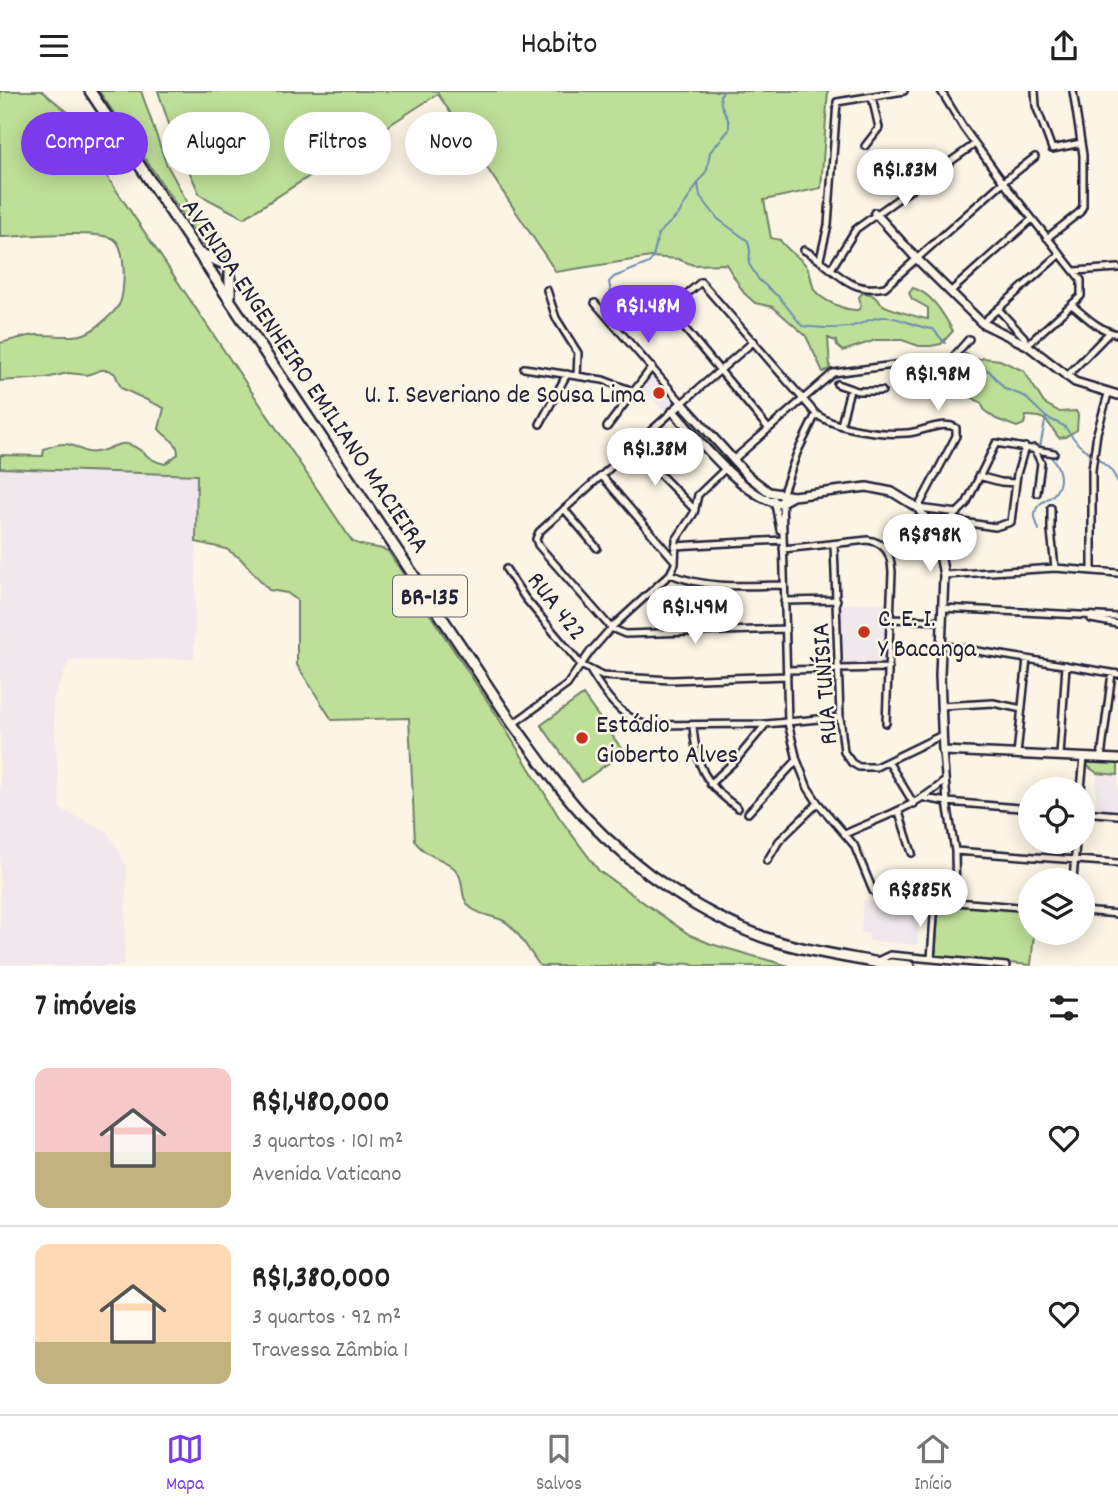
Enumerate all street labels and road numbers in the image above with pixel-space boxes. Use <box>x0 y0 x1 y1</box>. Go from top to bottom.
street label: AVENIDA ENGENHEIRO EMILIANO MACIEIRA <box>171 192 437 562</box>
street label: RUA 422 <box>516 565 594 650</box>
road number: BR-135 <box>393 575 467 617</box>
street label: RUA TUNÍSIA <box>804 622 849 746</box>

